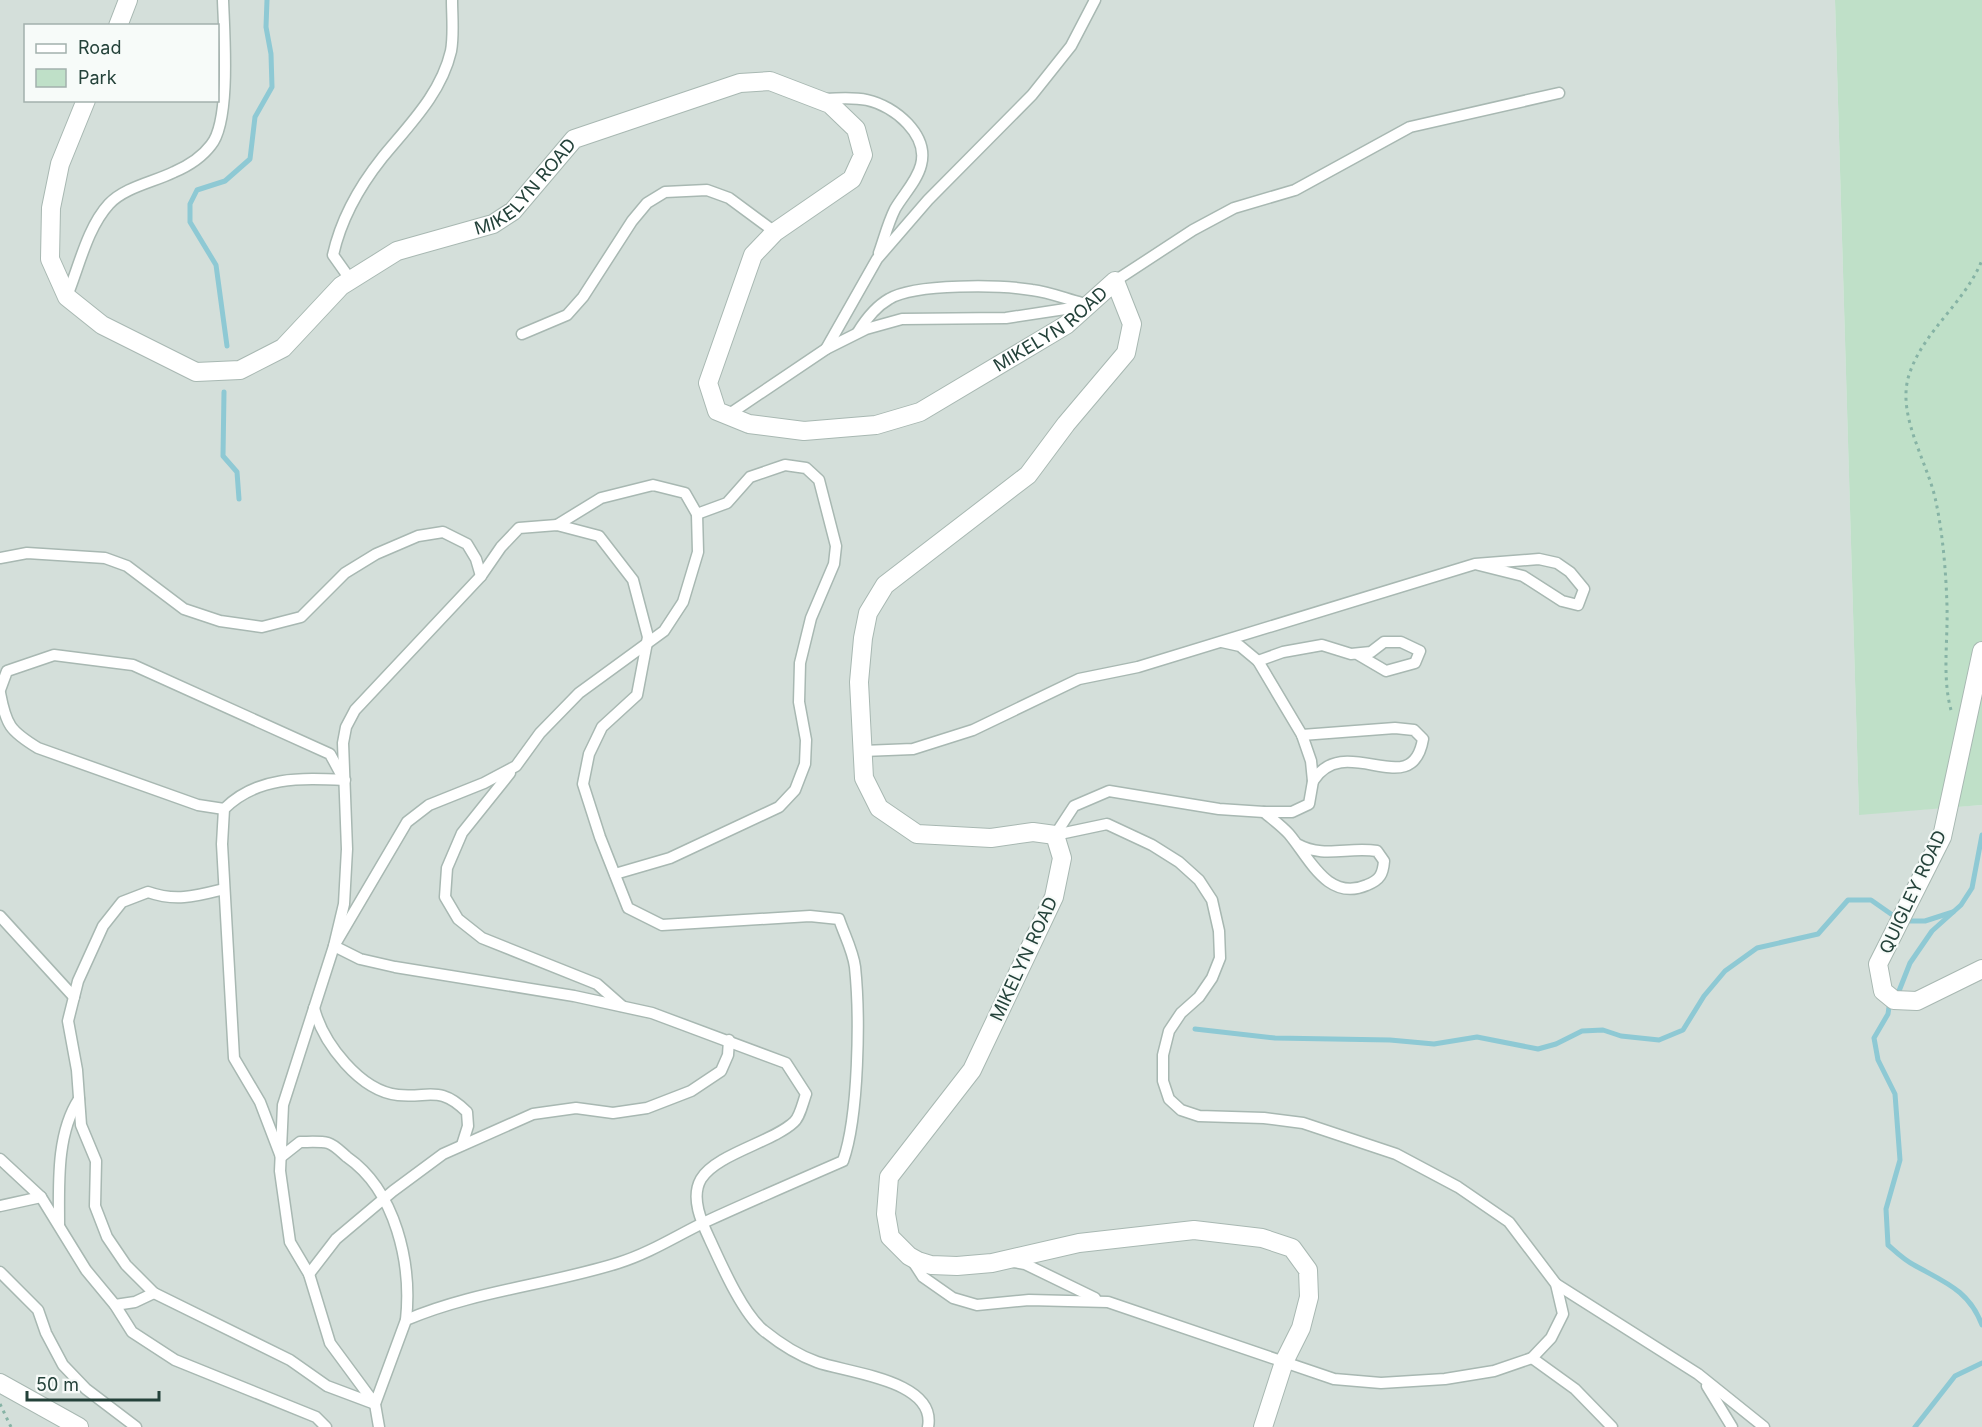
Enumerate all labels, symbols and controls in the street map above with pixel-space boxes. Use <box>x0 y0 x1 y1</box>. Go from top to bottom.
legend <box>24 24 219 102</box>
text: Road <box>78 37 121 58</box>
text: Park <box>78 67 117 88</box>
street label: MIKELYN ROAD <box>472 134 580 239</box>
street label: MIKELYN ROAD <box>990 282 1111 376</box>
street label: QUIGLEY ROAD <box>1875 827 1950 957</box>
street label: MIKELYN ROAD <box>986 893 1061 1024</box>
scale bar <box>27 1364 159 1402</box>
text: 50 m <box>36 1374 79 1395</box>

